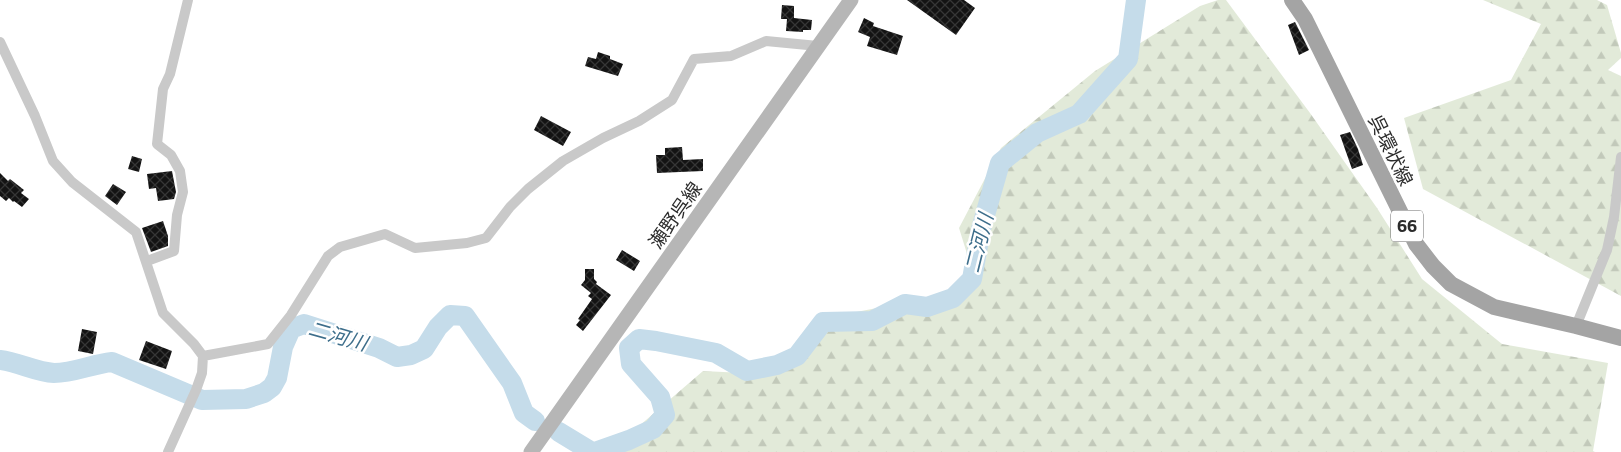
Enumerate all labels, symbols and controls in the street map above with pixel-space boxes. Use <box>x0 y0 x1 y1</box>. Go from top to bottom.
street label: 呉環状線 <box>1362 109 1421 190</box>
street label: 瀬野呉線 <box>641 175 708 254</box>
water label: 二河川 <box>956 208 1001 276</box>
road number: 66 <box>1391 210 1423 242</box>
water label: 二河川 <box>305 312 373 359</box>

